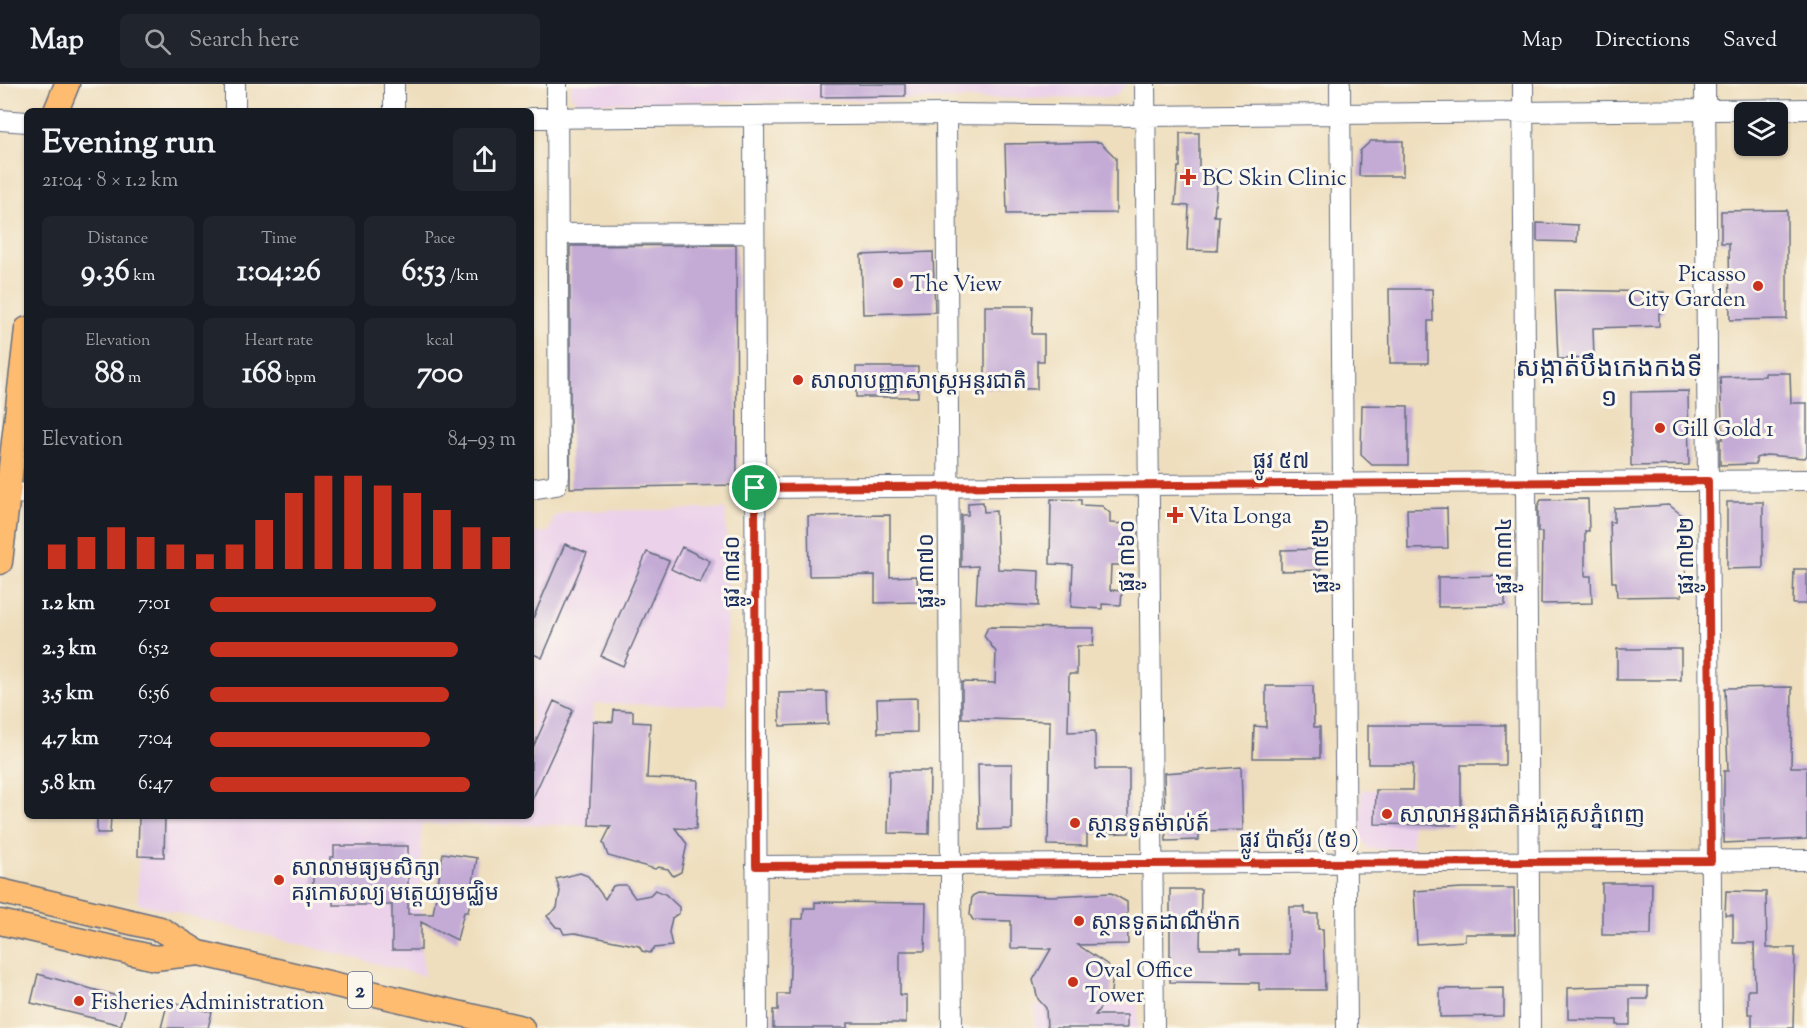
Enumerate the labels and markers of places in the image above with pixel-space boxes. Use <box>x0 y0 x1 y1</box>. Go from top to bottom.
place label: BC Skin Clinic <box>1202 164 1347 196</box>
marker: BC Skin Clinic <box>1179 168 1197 186</box>
place label: Picasso City Garden <box>1628 260 1746 317</box>
place label: The View <box>910 270 1003 302</box>
marker: The View <box>891 276 905 290</box>
marker: Picasso City Garden <box>1751 279 1765 293</box>
place label: សាលាបញ្ញាសាស្ត្រអន្តរជាតិ <box>810 367 1027 399</box>
marker: សាលាបញ្ញាសាស្ត្រអន្តរជាតិ <box>791 373 805 387</box>
place label: Gill Gold 1 <box>1672 415 1774 447</box>
marker: Gill Gold 1 <box>1653 421 1667 435</box>
pin <box>729 462 780 513</box>
place label: Vita Longa <box>1188 502 1292 534</box>
marker: Vita Longa <box>1166 506 1184 524</box>
place label: សាលាអន្តរជាតិអង់គ្លេសភ្នំពេញ <box>1399 801 1645 833</box>
marker: សាលាអន្តរជាតិអង់គ្លេសភ្នំពេញ <box>1380 807 1394 821</box>
place label: ស្ថានទូតម៉ាល់ត៍ <box>1087 810 1210 842</box>
marker: ស្ថានទូតម៉ាល់ត៍ <box>1068 816 1082 830</box>
place label: សាលាមធ្យមសិក្សា គរុកោសល្យ មត្តេយ្យមជ្ឈិម <box>291 854 499 911</box>
marker: សាលាមធ្យមសិក្សា គរុកោសល្យ មត្តេយ្យមជ្ឈិម <box>272 873 286 887</box>
place label: ស្ថានទូតដាណឺម៉ាក <box>1091 908 1241 940</box>
marker: ស្ថានទូតដាណឺម៉ាក <box>1072 914 1086 928</box>
place label: Oval Office Tower <box>1085 956 1193 1013</box>
marker: Oval Office Tower <box>1066 975 1080 989</box>
place label: Fisheries Administration <box>91 988 325 1020</box>
marker: Fisheries Administration <box>72 994 86 1008</box>

